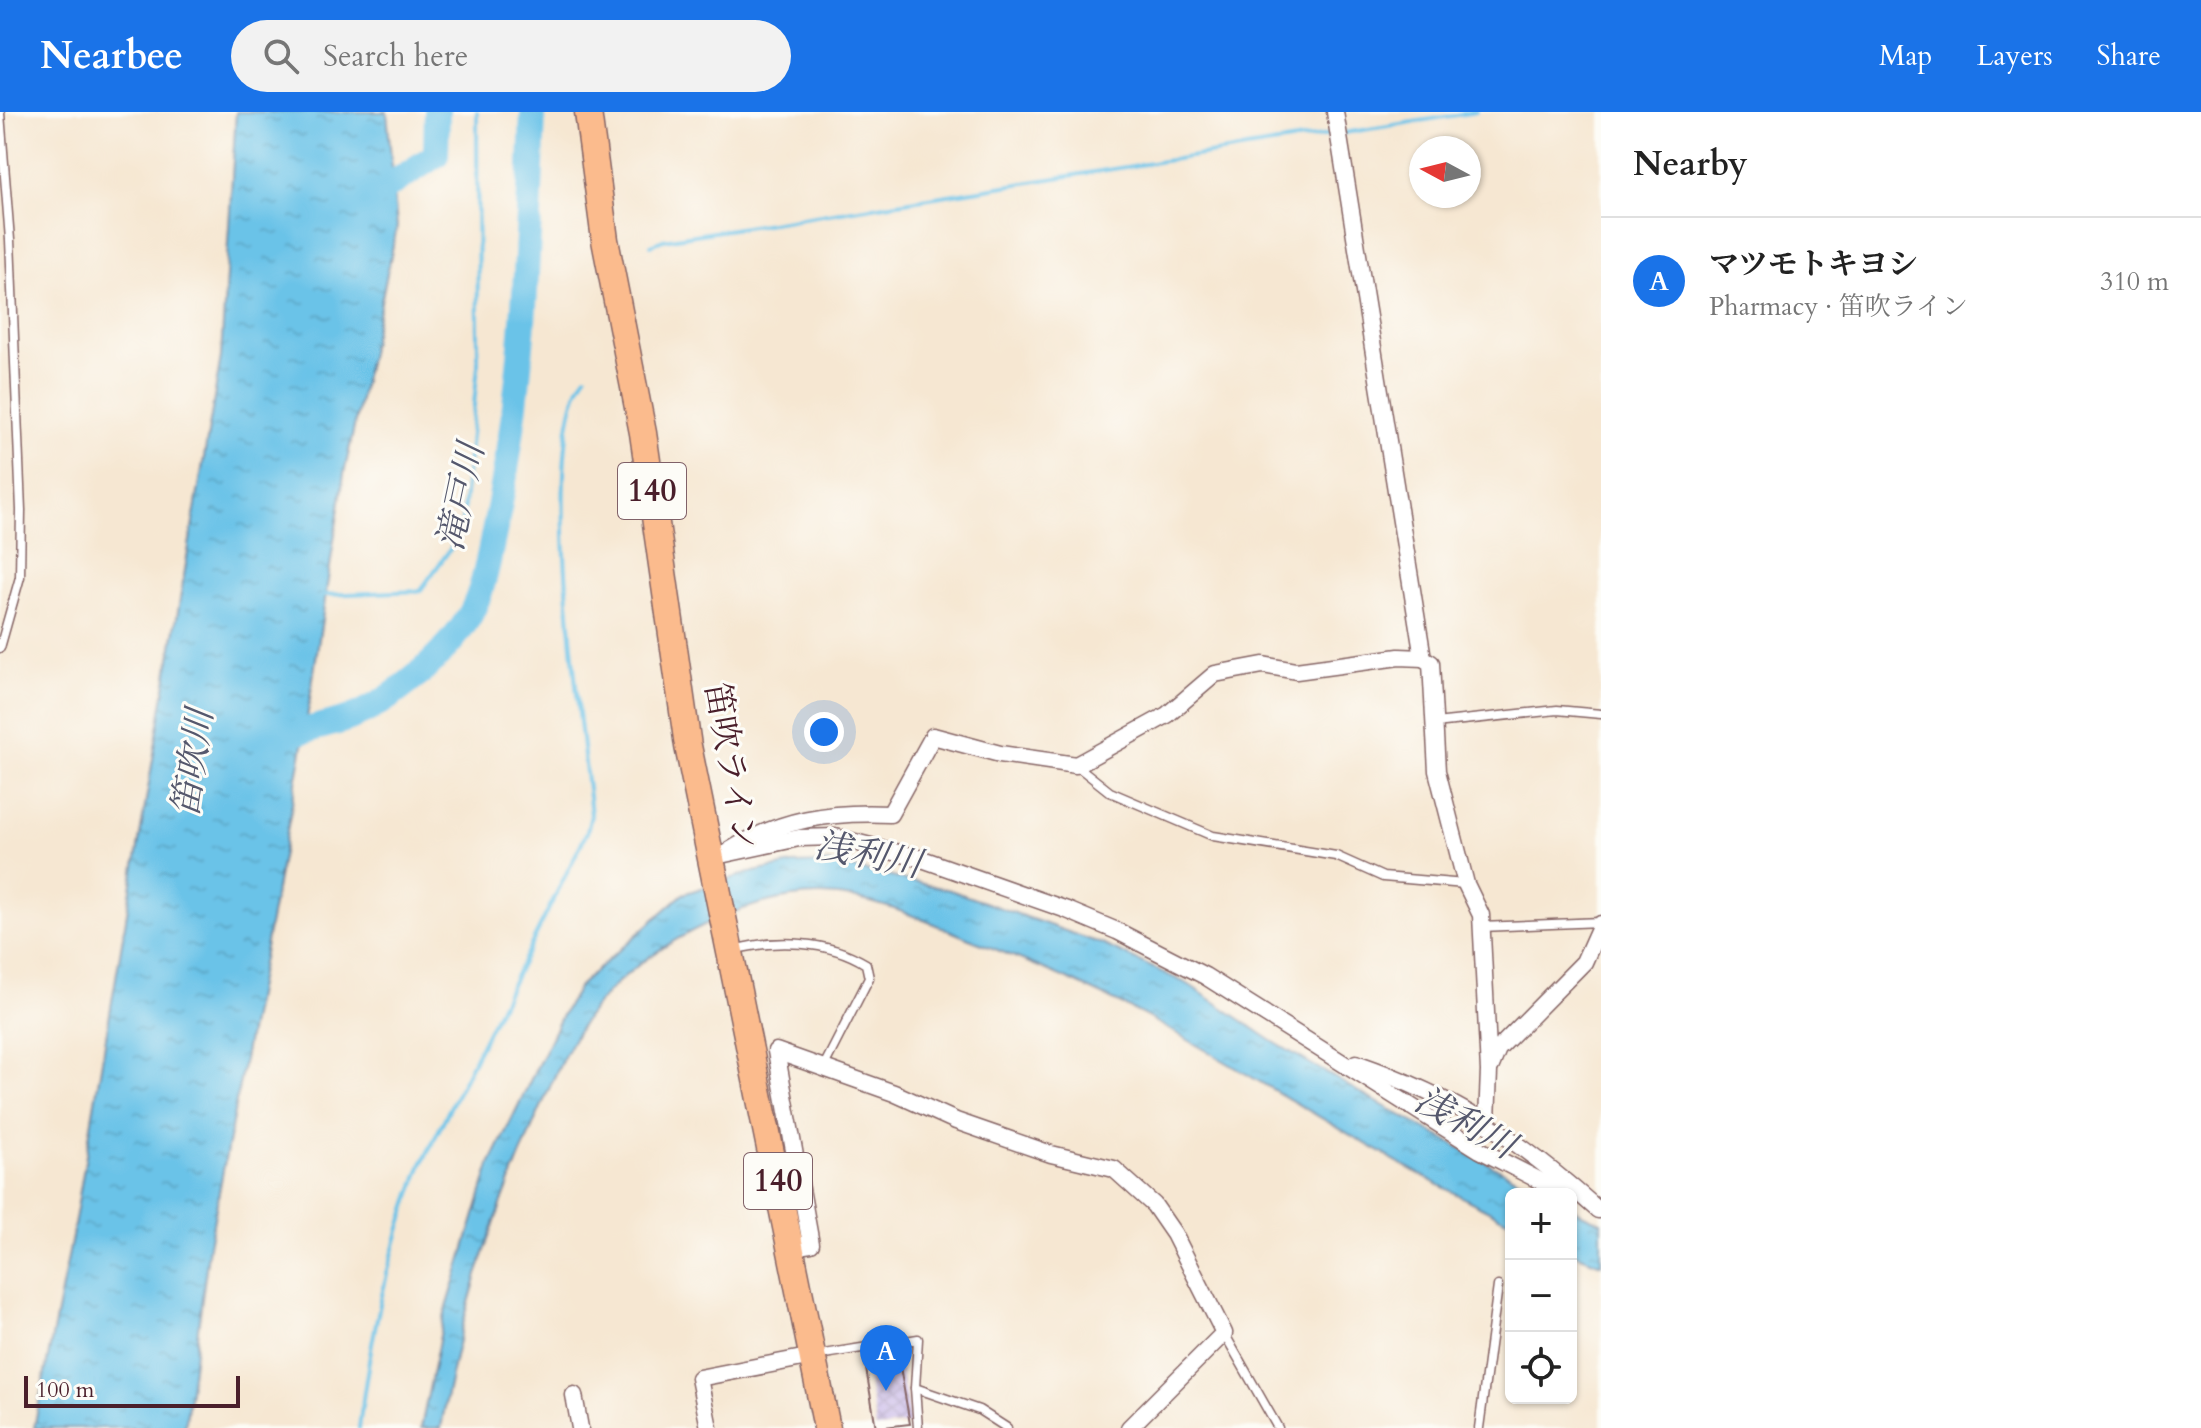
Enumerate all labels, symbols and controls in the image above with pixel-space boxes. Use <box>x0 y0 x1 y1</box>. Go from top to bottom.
search box <box>231 20 791 92</box>
text: Nearbee <box>40 30 183 82</box>
icon: search <box>259 34 303 78</box>
text: Search here <box>323 36 468 77</box>
text: Map <box>1879 37 1932 75</box>
text: Layers <box>1976 37 2053 75</box>
text: Share <box>2097 37 2161 75</box>
north arrow <box>1409 136 1481 208</box>
text: Nearby <box>1633 141 1748 187</box>
text: マツモトキヨシ <box>1709 244 1918 285</box>
text: A <box>1649 264 1669 299</box>
text: 310 m <box>2100 264 2169 299</box>
text: Pharmacy · 笛吹ライン <box>1709 289 1968 324</box>
water label: 滝戸川 <box>426 435 497 555</box>
road number: 140 <box>618 463 686 519</box>
street label: 笛吹ライン <box>694 679 768 853</box>
water label: 笛吹川 <box>161 702 225 820</box>
your location <box>804 712 844 752</box>
water label: 浅利川 <box>810 821 930 890</box>
water label: 浅利川 <box>1406 1075 1528 1173</box>
road number: 140 <box>744 1153 812 1209</box>
map controls <box>1505 1188 1577 1404</box>
button: + <box>1505 1188 1577 1260</box>
button: − <box>1505 1260 1577 1332</box>
pin: A <box>860 1325 912 1391</box>
button: locate <box>1505 1332 1577 1404</box>
scale bar <box>24 1372 240 1408</box>
text: 100 m <box>36 1375 94 1405</box>

